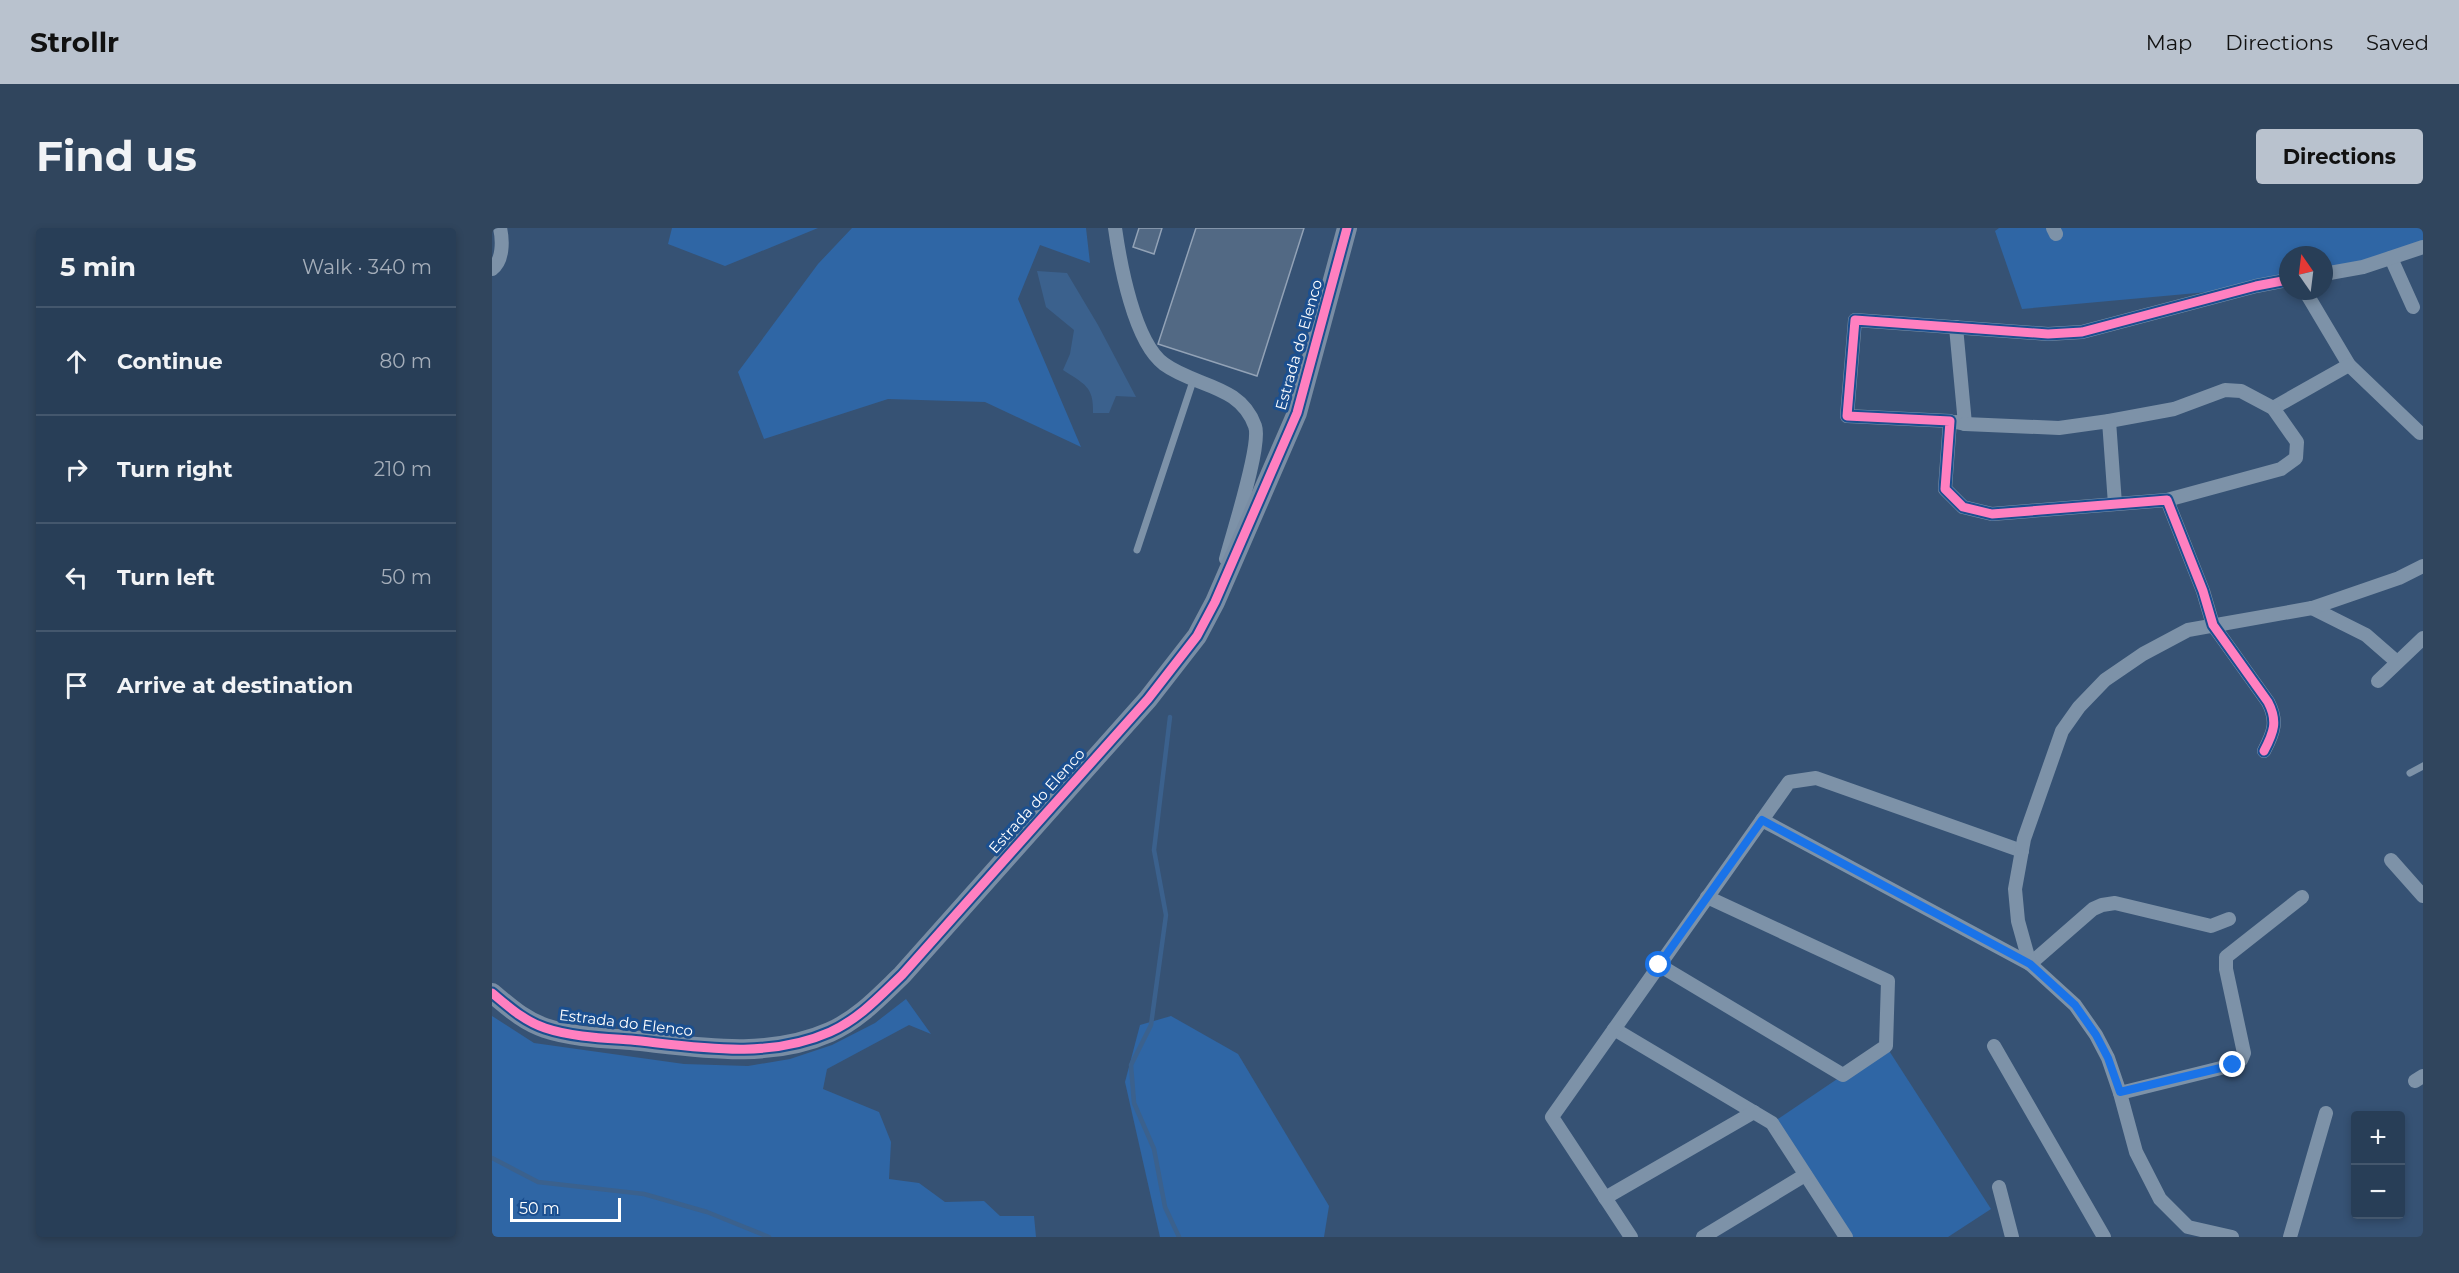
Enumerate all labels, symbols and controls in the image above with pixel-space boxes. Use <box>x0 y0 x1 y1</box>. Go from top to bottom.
text: Strollr <box>30 25 119 59</box>
text: Map <box>2146 30 2192 55</box>
text: Directions <box>2225 30 2333 55</box>
text: Saved <box>2366 30 2429 55</box>
button: Directions <box>2256 129 2423 184</box>
text: Find us <box>36 130 197 182</box>
north arrow <box>2279 246 2333 300</box>
text: 5 min <box>60 251 136 283</box>
text: Walk · 340 m <box>302 255 432 279</box>
street label: Estrada do Elenco <box>1271 277 1326 412</box>
icon: ahead <box>60 345 93 378</box>
text: Continue <box>117 348 223 375</box>
text: 80 m <box>380 349 432 373</box>
icon: right <box>60 453 93 486</box>
text: Turn right <box>117 456 232 483</box>
text: 210 m <box>374 457 432 481</box>
icon: left <box>60 561 93 594</box>
text: Turn left <box>117 564 215 591</box>
text: 50 m <box>381 565 432 589</box>
icon: arrive <box>60 669 93 702</box>
text: Arrive at destination <box>117 672 353 699</box>
street label: Estrada do Elenco <box>984 744 1089 857</box>
route start <box>1645 951 1671 977</box>
street label: Estrada do Elenco <box>558 1005 694 1040</box>
route end <box>2219 1051 2245 1077</box>
map controls <box>2351 1111 2405 1219</box>
button: + <box>2351 1111 2405 1165</box>
button: − <box>2351 1165 2405 1219</box>
scale bar <box>510 1195 621 1222</box>
text: 50 m <box>519 1199 560 1218</box>

